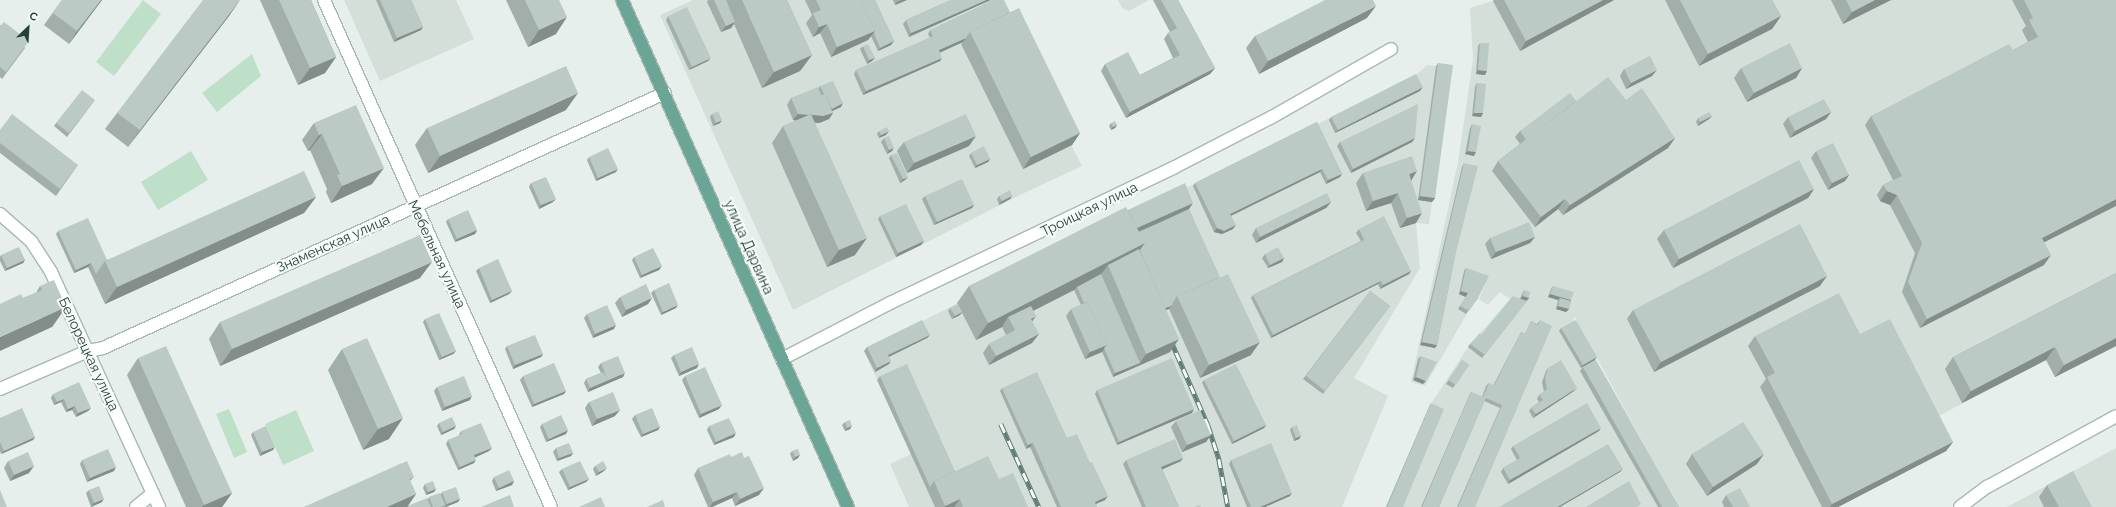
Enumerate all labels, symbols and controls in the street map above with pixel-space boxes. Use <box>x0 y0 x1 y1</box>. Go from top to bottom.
north arrow <box>8 8 48 48</box>
text: С <box>27 9 39 24</box>
street label: Троицкая улица <box>1038 178 1140 240</box>
street label: Мебельная улица <box>404 197 470 311</box>
street label: улица Дарвина <box>721 197 777 297</box>
street label: Знаменская улица <box>274 210 392 276</box>
street label: Белорецкая улица <box>55 294 123 414</box>

